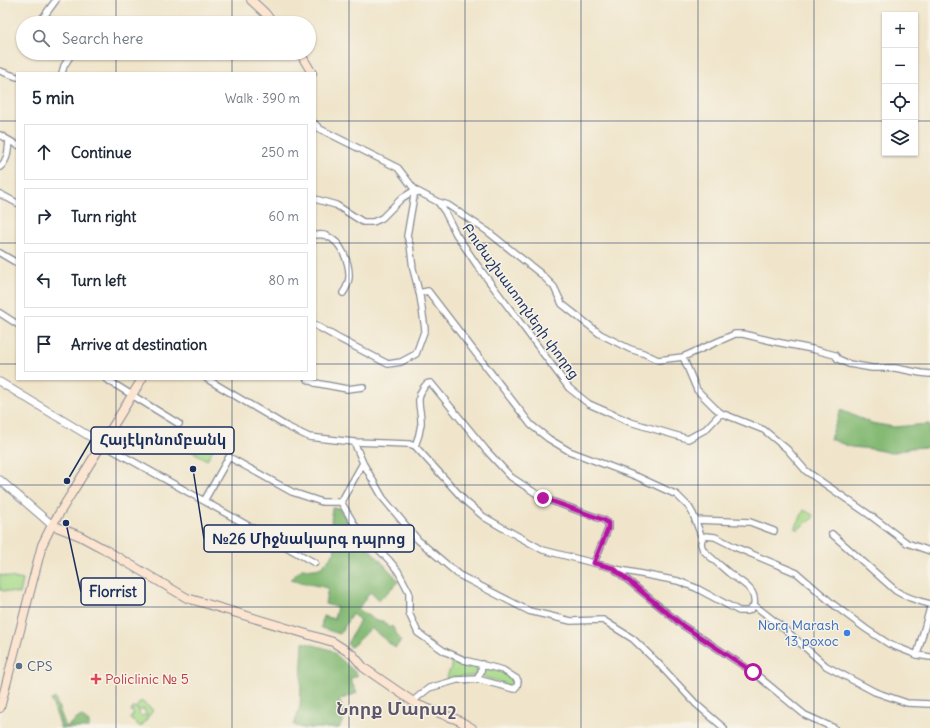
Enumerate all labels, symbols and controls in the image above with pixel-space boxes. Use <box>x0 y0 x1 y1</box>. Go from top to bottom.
map controls <box>882 12 918 156</box>
button: + <box>882 12 918 48</box>
search box <box>16 16 316 60</box>
icon: search <box>30 27 52 49</box>
text: Search here <box>62 29 143 48</box>
button: − <box>882 48 918 84</box>
button: locate <box>882 84 918 120</box>
text: 5 min <box>32 87 74 109</box>
text: Walk · 390 m <box>225 90 300 107</box>
button: layers <box>882 120 918 156</box>
icon: ahead <box>33 141 55 163</box>
text: Continue <box>71 143 132 162</box>
text: 250 m <box>261 144 299 161</box>
icon: right <box>33 205 55 227</box>
text: Turn right <box>71 207 136 226</box>
text: 60 m <box>268 208 299 225</box>
street label: Բուժաշխատողների փողոց <box>458 220 584 382</box>
icon: left <box>33 269 55 291</box>
text: Turn left <box>71 271 126 290</box>
text: 80 m <box>268 272 299 289</box>
icon: arrive <box>33 333 55 355</box>
text: Arrive at destination <box>71 335 207 354</box>
callout: Հայէկոնոմբանկ <box>91 427 234 454</box>
text: Հայէկոնոմբանկ <box>100 430 226 449</box>
route end <box>534 489 552 507</box>
callout: №26 Միջնակարգ դպրոց <box>204 525 414 552</box>
text: №26 Միջնակարգ դպրոց <box>212 529 406 548</box>
callout: Florrist <box>81 578 145 605</box>
text: Florrist <box>89 582 138 601</box>
place label: Norq Marash 13 poxoc <box>758 616 839 650</box>
marker: Norq Marash 13 poxoc <box>842 628 852 638</box>
place label: CPS <box>27 657 53 675</box>
marker: CPS <box>14 661 24 671</box>
route start <box>744 663 762 681</box>
place label: Policlinic № 5 <box>105 670 189 688</box>
marker: Policlinic № 5 <box>90 673 102 685</box>
district label: Նորք Մարաշ <box>336 697 456 720</box>

